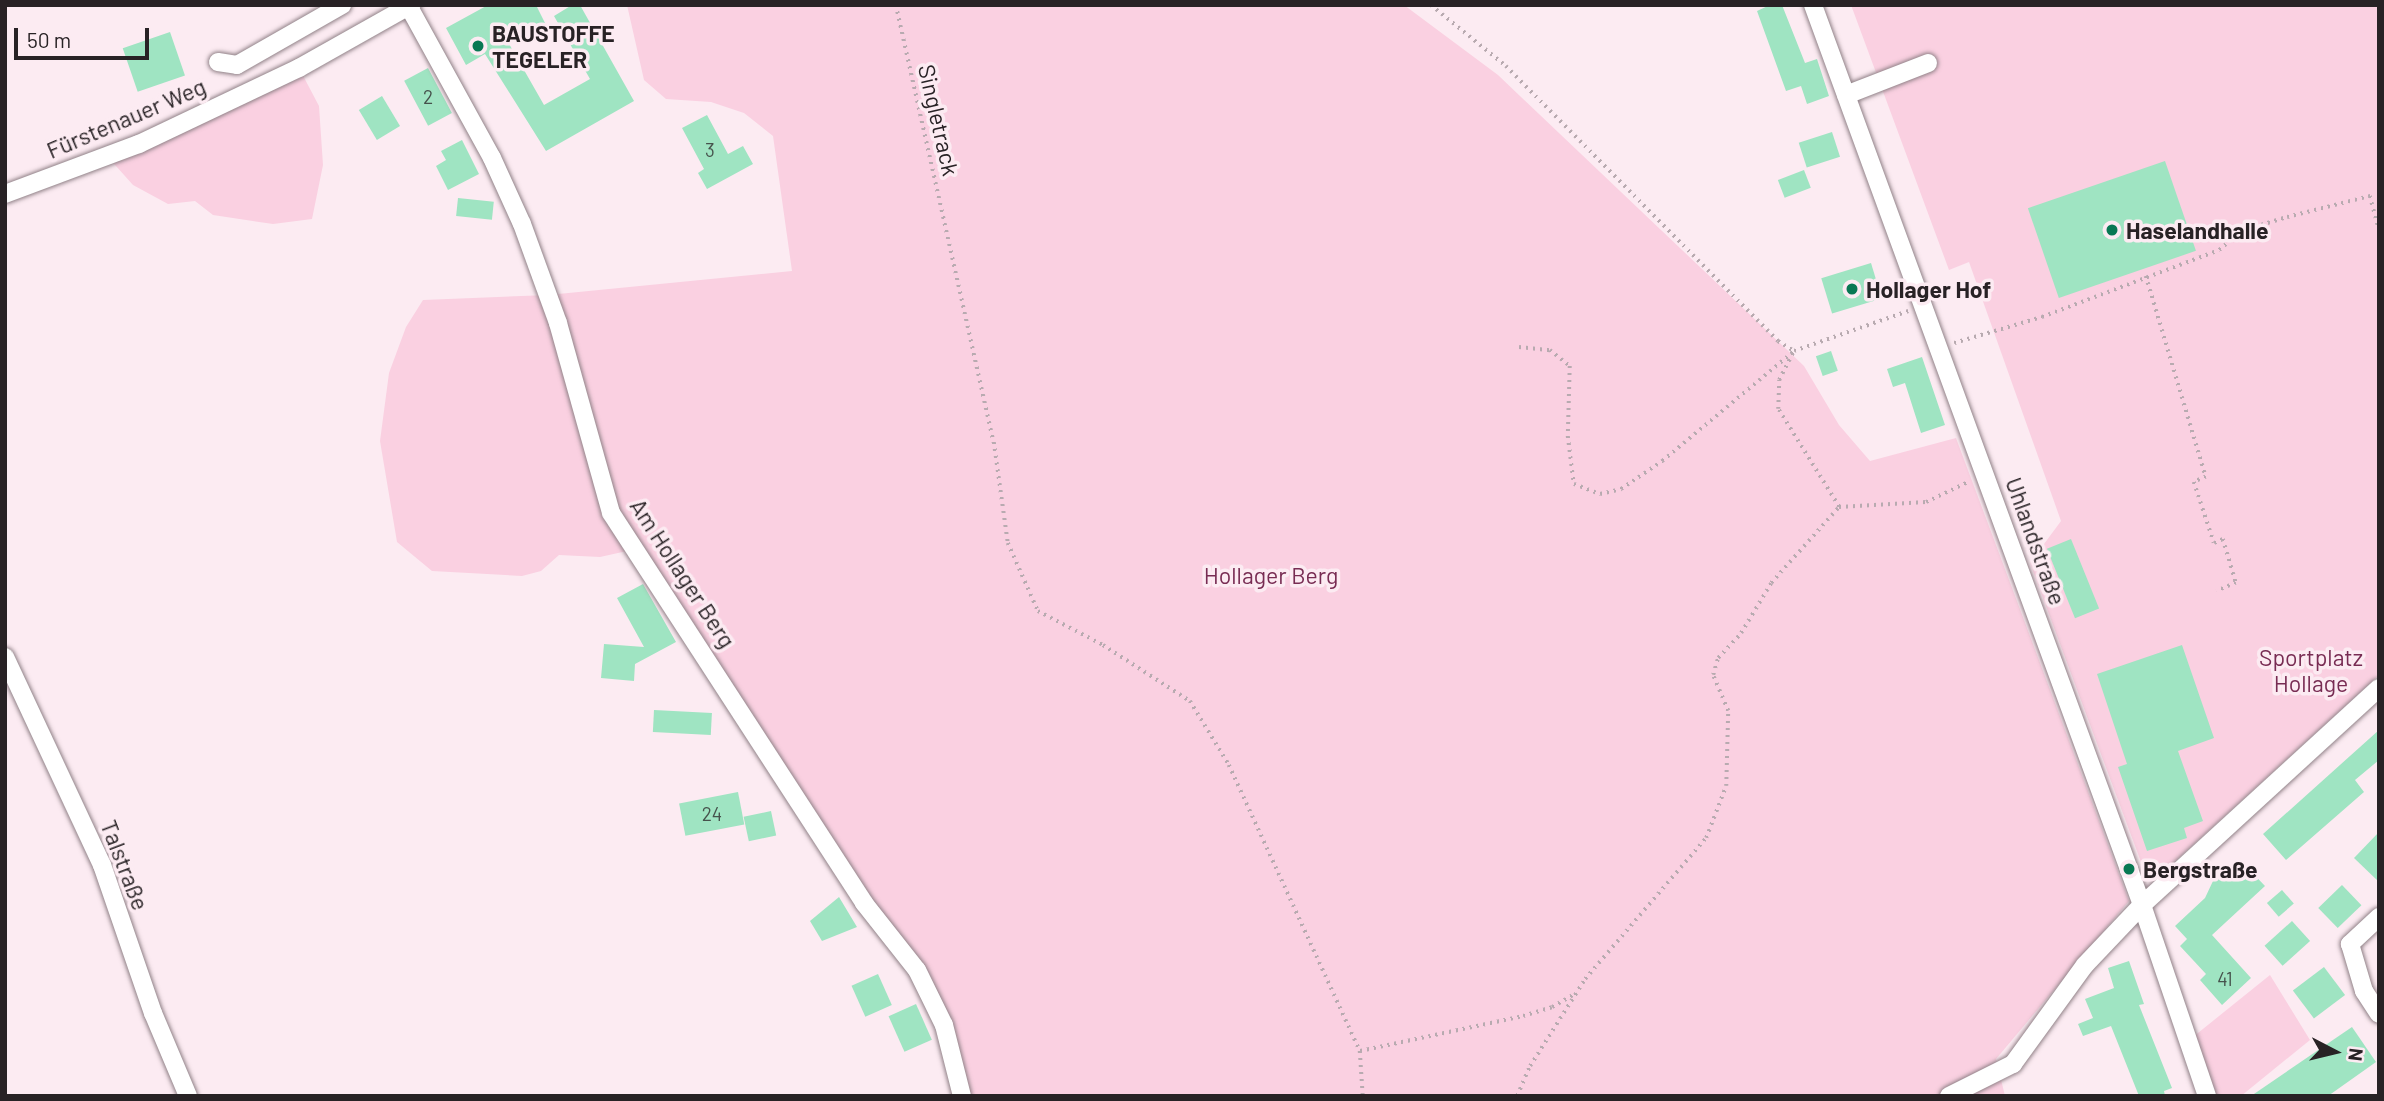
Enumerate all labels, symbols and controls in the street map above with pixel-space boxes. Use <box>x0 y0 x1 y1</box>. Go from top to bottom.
scale bar <box>18 14 152 58</box>
place label: BAUSTOFFE TEGELER <box>492 19 615 73</box>
text: 50 m <box>27 27 71 52</box>
marker: BAUSTOFFE TEGELER <box>470 38 486 54</box>
street label: Singletrack <box>913 62 965 178</box>
street label: Fürstenauer Weg <box>42 72 210 164</box>
house number: 2 <box>423 86 433 108</box>
house number: 3 <box>705 139 715 161</box>
place label: Haselandhalle <box>2126 216 2268 244</box>
marker: Haselandhalle <box>2104 222 2120 238</box>
place label: Hollager Hof <box>1866 275 1991 303</box>
marker: Hollager Hof <box>1844 281 1860 297</box>
street label: Uhlandstraße <box>2000 473 2072 609</box>
street label: Am Hollager Berg <box>625 493 741 653</box>
park label: Hollager Berg <box>1204 561 1338 589</box>
park label: Sportplatz Hollage <box>2259 643 2363 697</box>
house number: 24 <box>702 803 722 825</box>
street label: Talstraße <box>95 816 155 914</box>
place label: Bergstraße <box>2143 855 2258 883</box>
marker: Bergstraße <box>2121 861 2137 877</box>
house number: 41 <box>2217 968 2233 990</box>
north arrow <box>2300 1017 2370 1087</box>
text: N <box>2344 1047 2369 1062</box>

